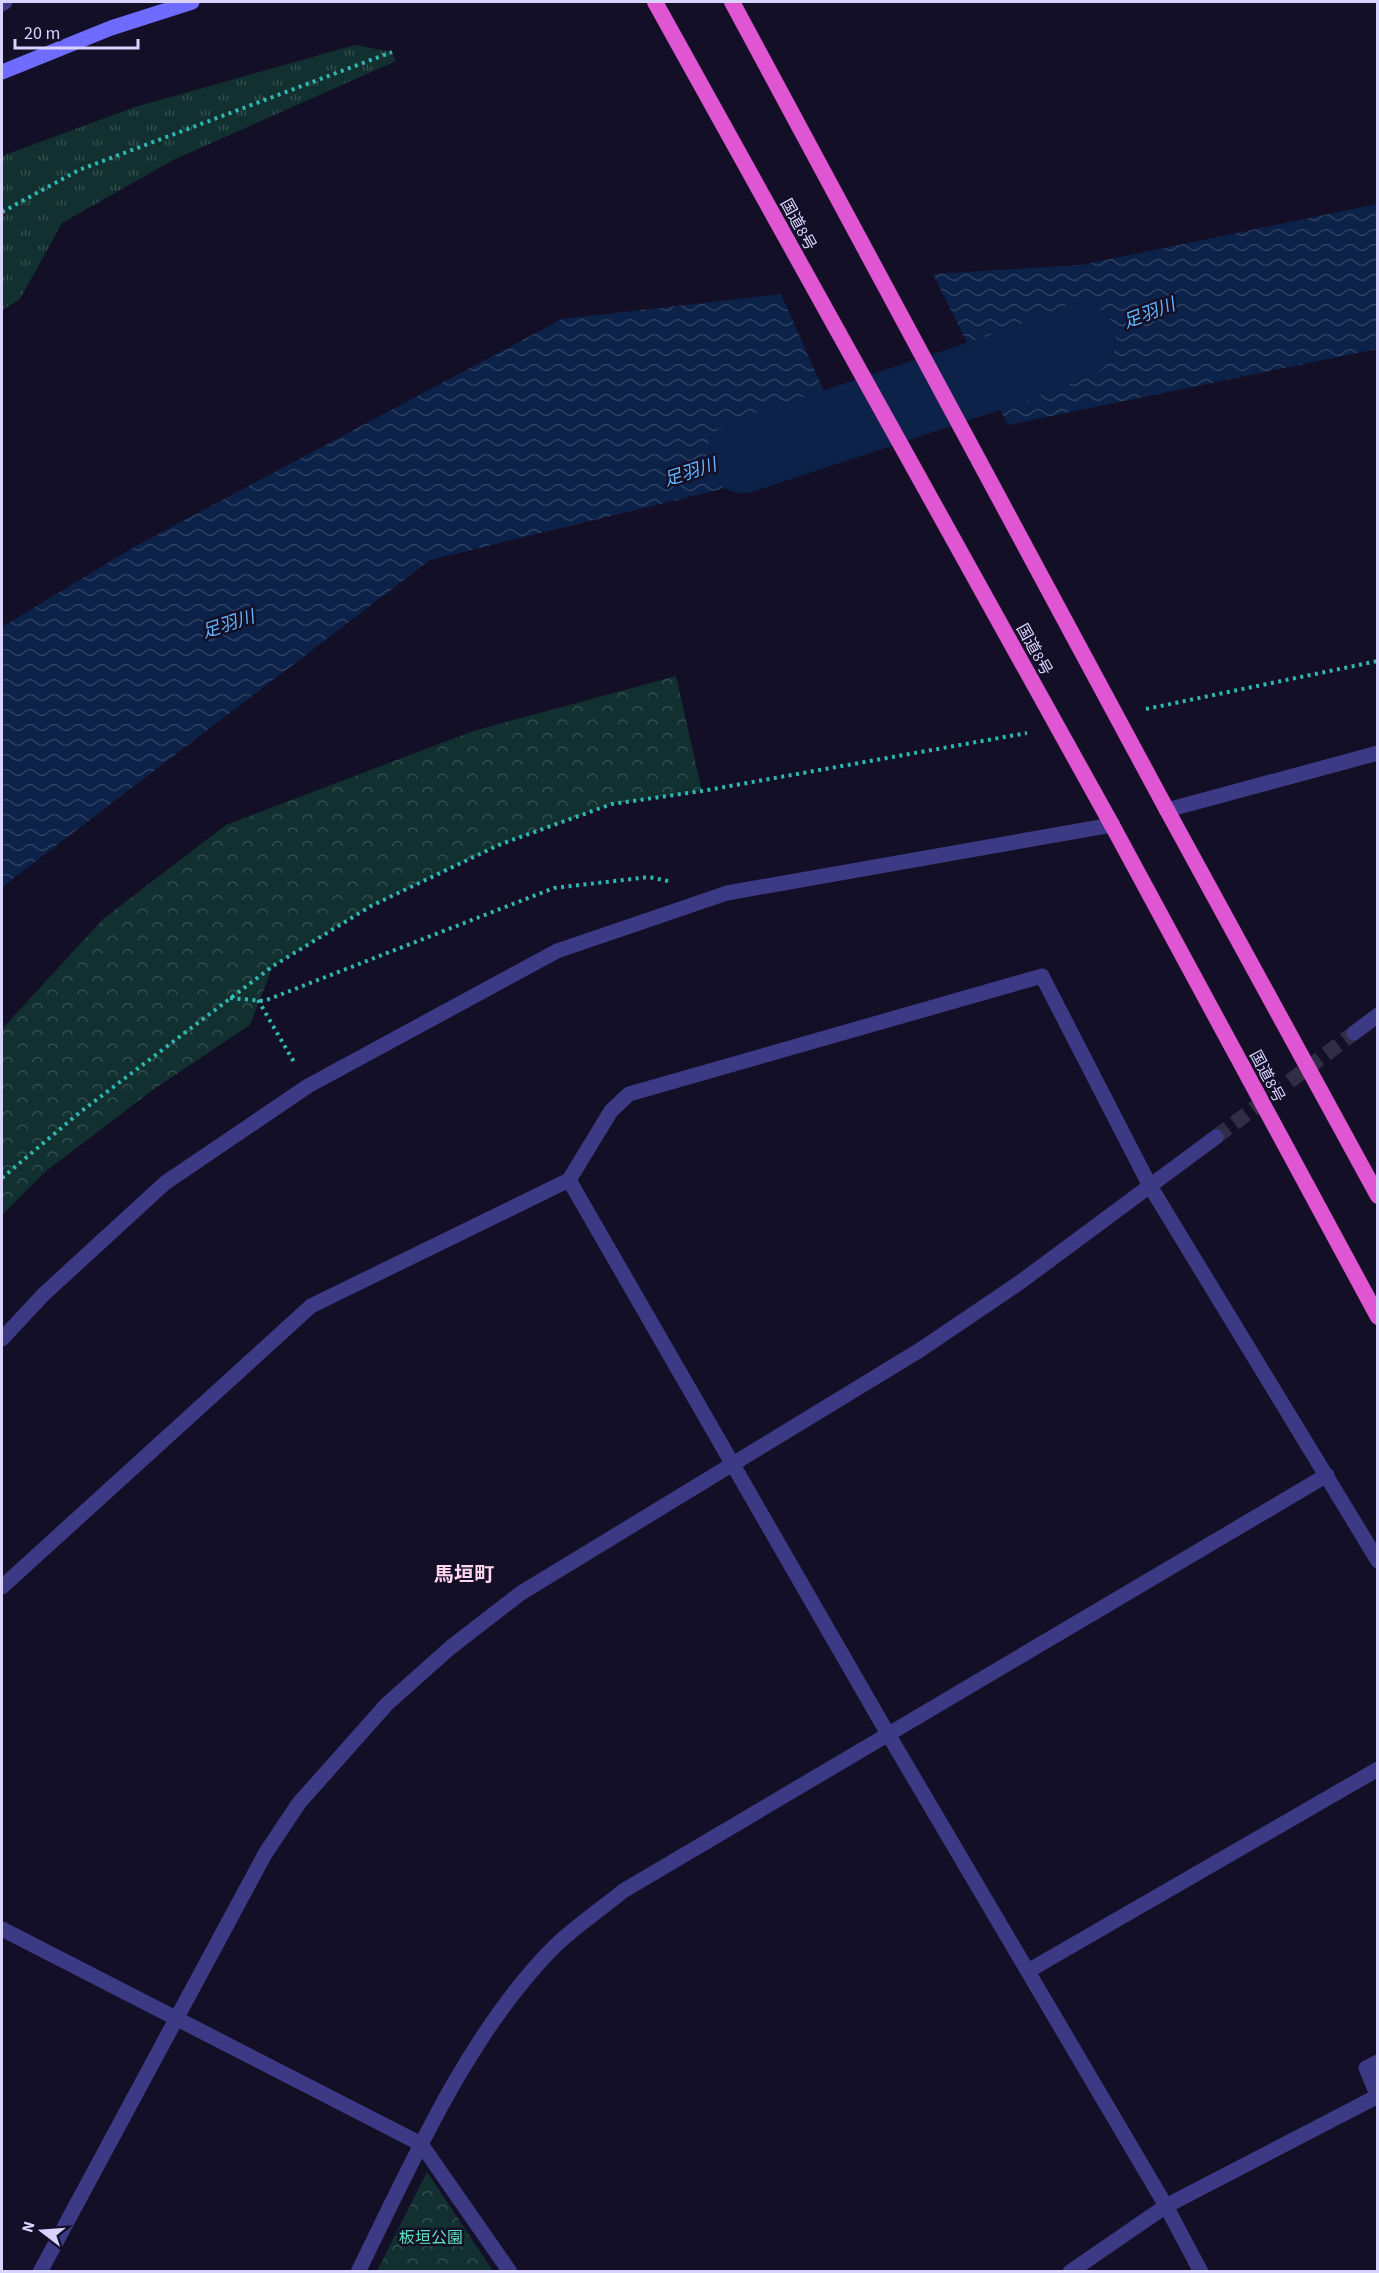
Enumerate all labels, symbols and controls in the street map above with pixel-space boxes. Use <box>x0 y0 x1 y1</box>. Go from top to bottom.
scale bar <box>15 12 138 50</box>
text: 20 m <box>24 21 60 46</box>
street label: 国道8号 <box>775 195 821 254</box>
water label: 足羽川 <box>1119 291 1181 335</box>
water label: 足羽川 <box>661 452 722 493</box>
water label: 足羽川 <box>199 604 260 645</box>
street label: 国道8号 <box>1011 620 1057 679</box>
street label: 国道8号 <box>1244 1047 1290 1106</box>
district label: 馬垣町 <box>434 1561 494 1589</box>
north arrow <box>12 2201 72 2261</box>
text: N <box>17 2219 41 2235</box>
park label: 板垣公園 <box>399 2227 463 2249</box>

